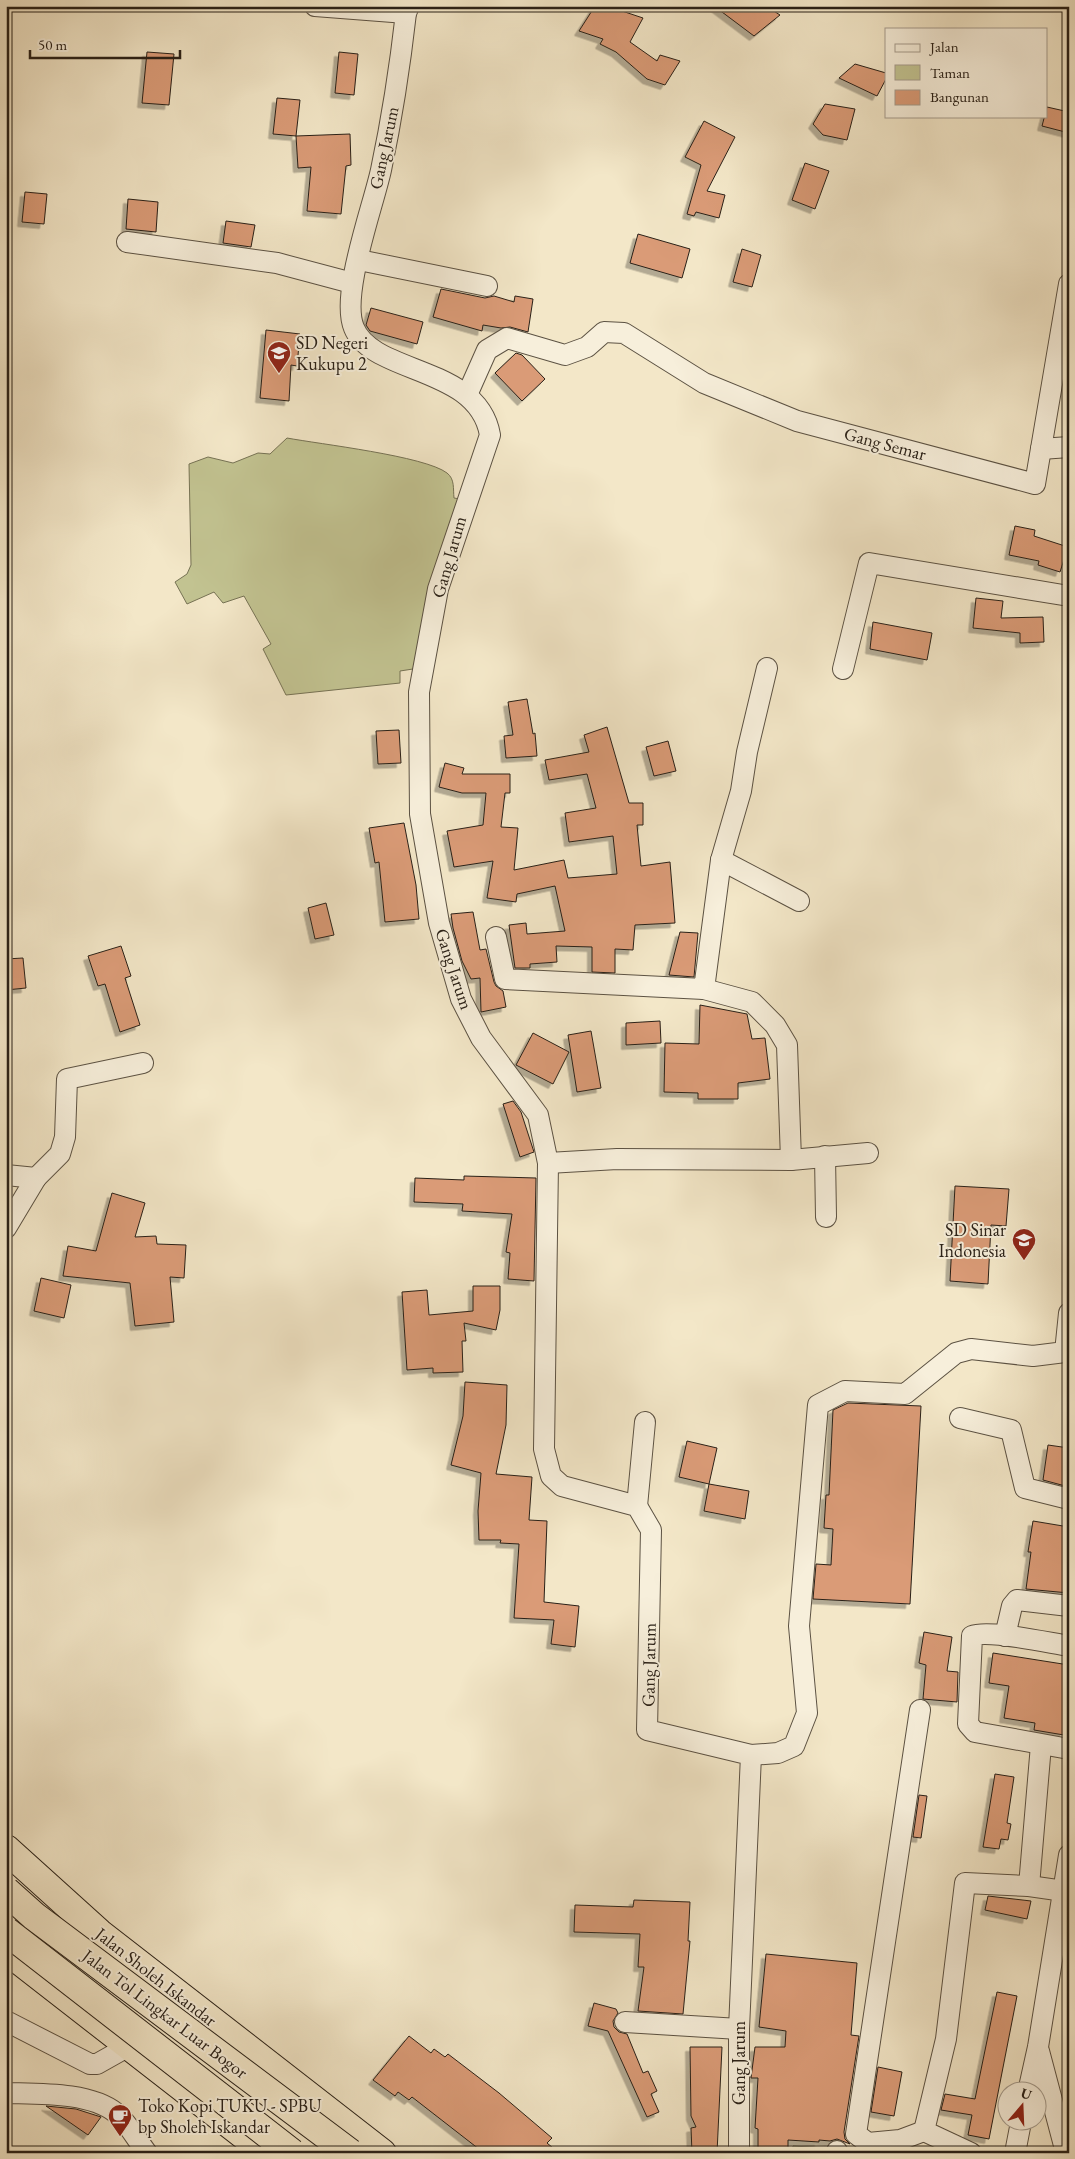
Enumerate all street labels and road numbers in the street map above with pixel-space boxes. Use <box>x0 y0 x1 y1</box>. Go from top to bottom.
street label: Gang Jarum <box>364 104 403 191</box>
street label: Gang Semar <box>842 422 929 465</box>
street label: Gang Jarum <box>426 513 471 600</box>
street label: Gang Jarum <box>431 925 478 1012</box>
street label: Gang Jarum <box>636 1623 661 1707</box>
street label: Jalan Sholeh Iskandar <box>89 1921 222 2031</box>
street label: Jalan Tol Lingkar Luar Bogor <box>76 1943 253 2083</box>
street label: Gang Jarum <box>727 2021 750 2105</box>

